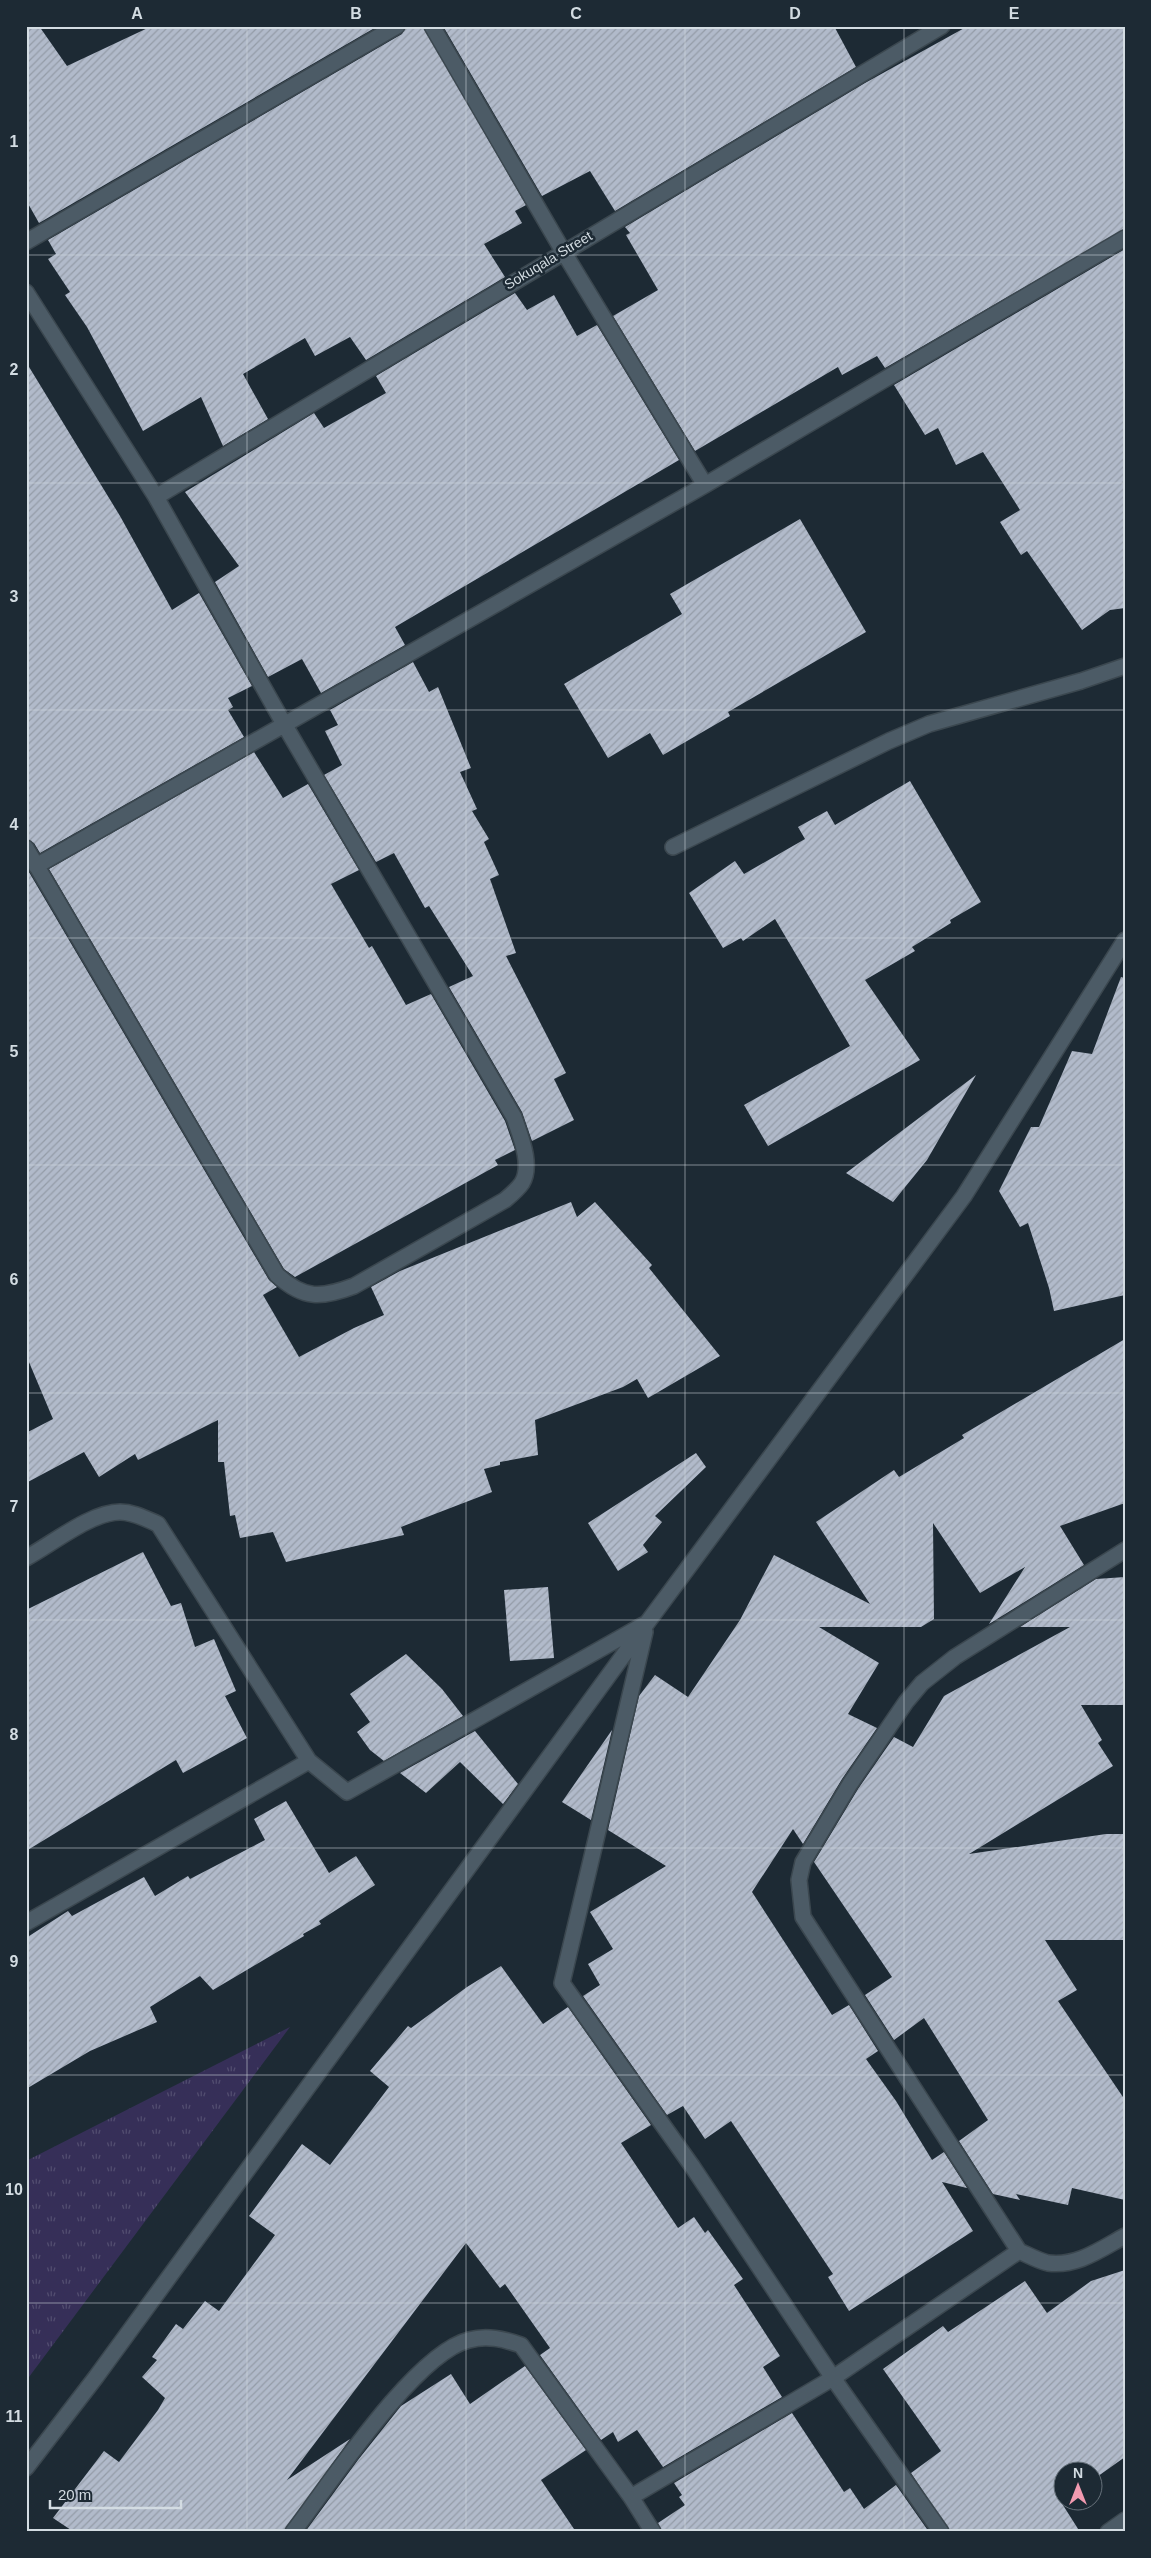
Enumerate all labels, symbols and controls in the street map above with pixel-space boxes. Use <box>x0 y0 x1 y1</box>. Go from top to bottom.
text: A <box>131 5 143 22</box>
text: B <box>350 5 362 22</box>
text: C <box>570 5 582 22</box>
text: D <box>789 5 801 22</box>
text: E <box>1009 5 1020 22</box>
text: 1 <box>10 133 19 150</box>
street label: Sokuqala Street <box>501 227 595 293</box>
text: 2 <box>10 361 19 378</box>
text: 3 <box>10 588 19 605</box>
text: 4 <box>10 816 19 833</box>
text: 5 <box>10 1043 19 1060</box>
text: 6 <box>10 1271 19 1288</box>
text: 7 <box>10 1498 19 1515</box>
text: 8 <box>10 1726 19 1743</box>
text: 9 <box>10 1953 19 1970</box>
text: 10 <box>5 2181 23 2198</box>
text: 11 <box>6 2408 23 2425</box>
north arrow <box>1054 2460 1104 2510</box>
text: N <box>1073 2465 1083 2481</box>
scale bar <box>50 2478 181 2510</box>
text: 20 m <box>58 2486 91 2503</box>

